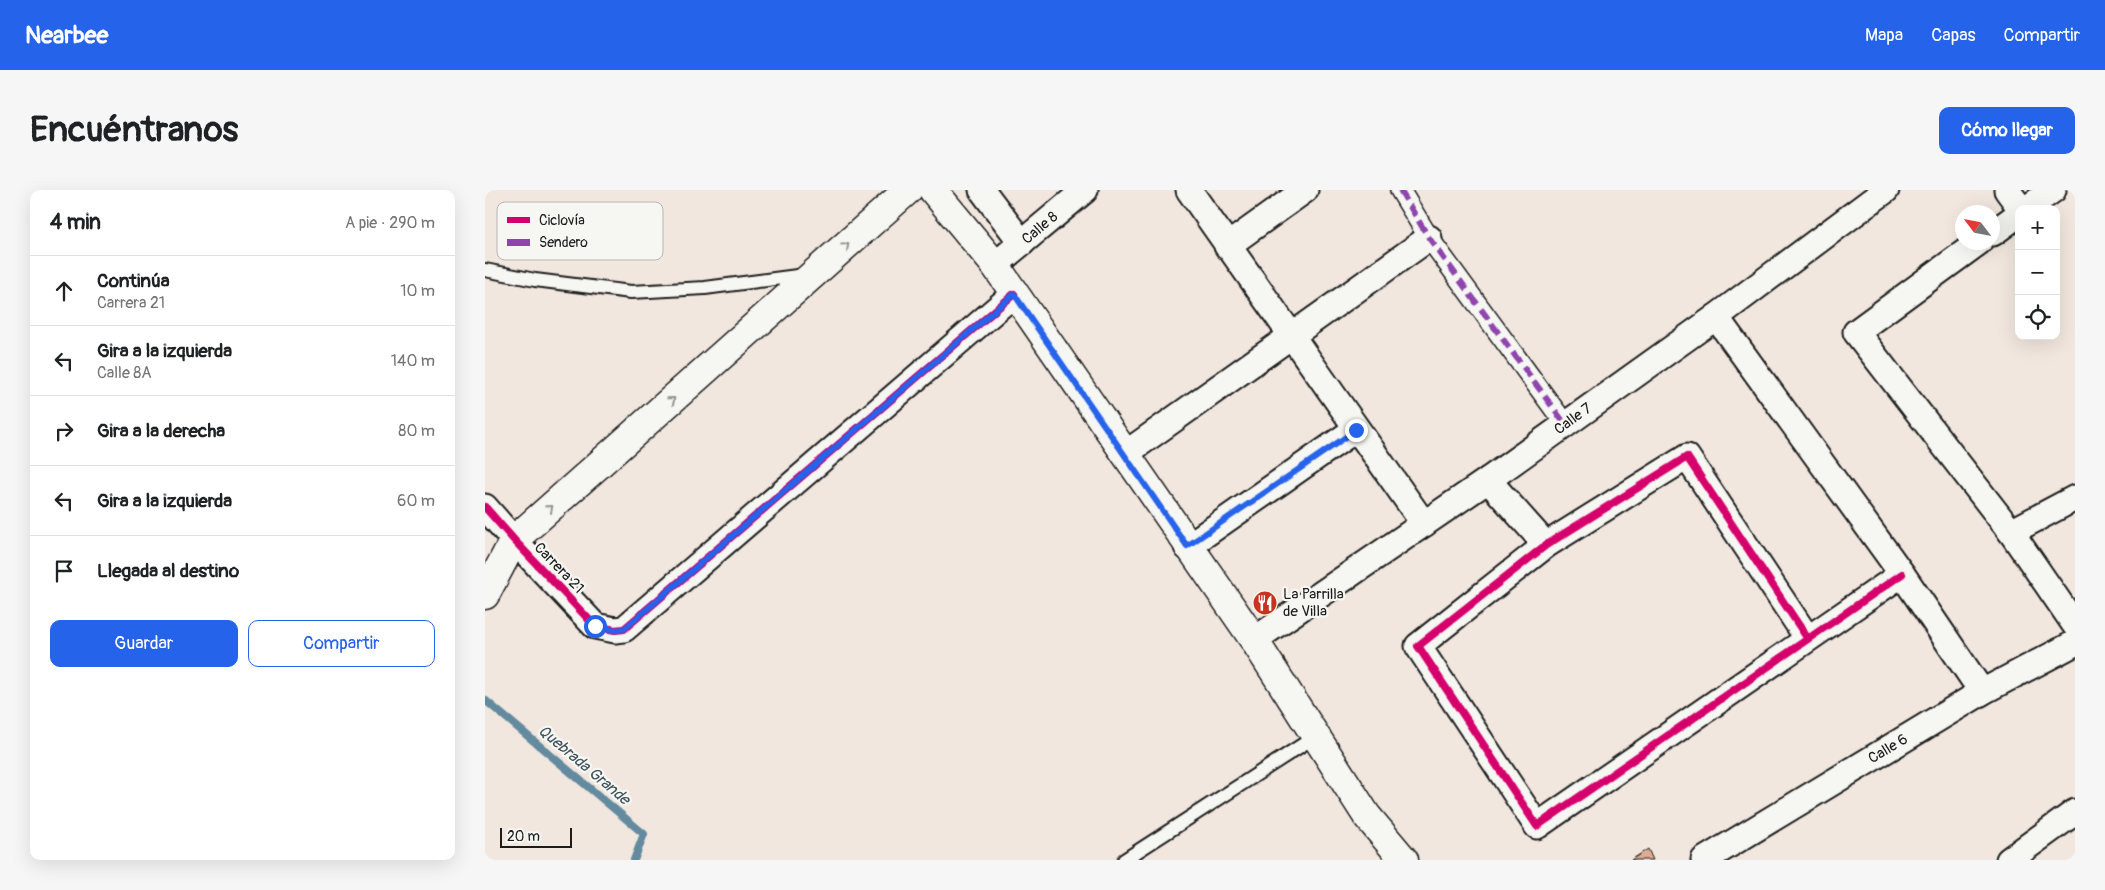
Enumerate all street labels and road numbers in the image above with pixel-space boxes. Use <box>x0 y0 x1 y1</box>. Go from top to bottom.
street label: Calle 8 <box>1018 207 1062 249</box>
street label: Calle 7 <box>1550 399 1596 439</box>
street label: Carrera 21 <box>530 538 588 598</box>
street label: Calle 6 <box>1865 730 1911 768</box>

